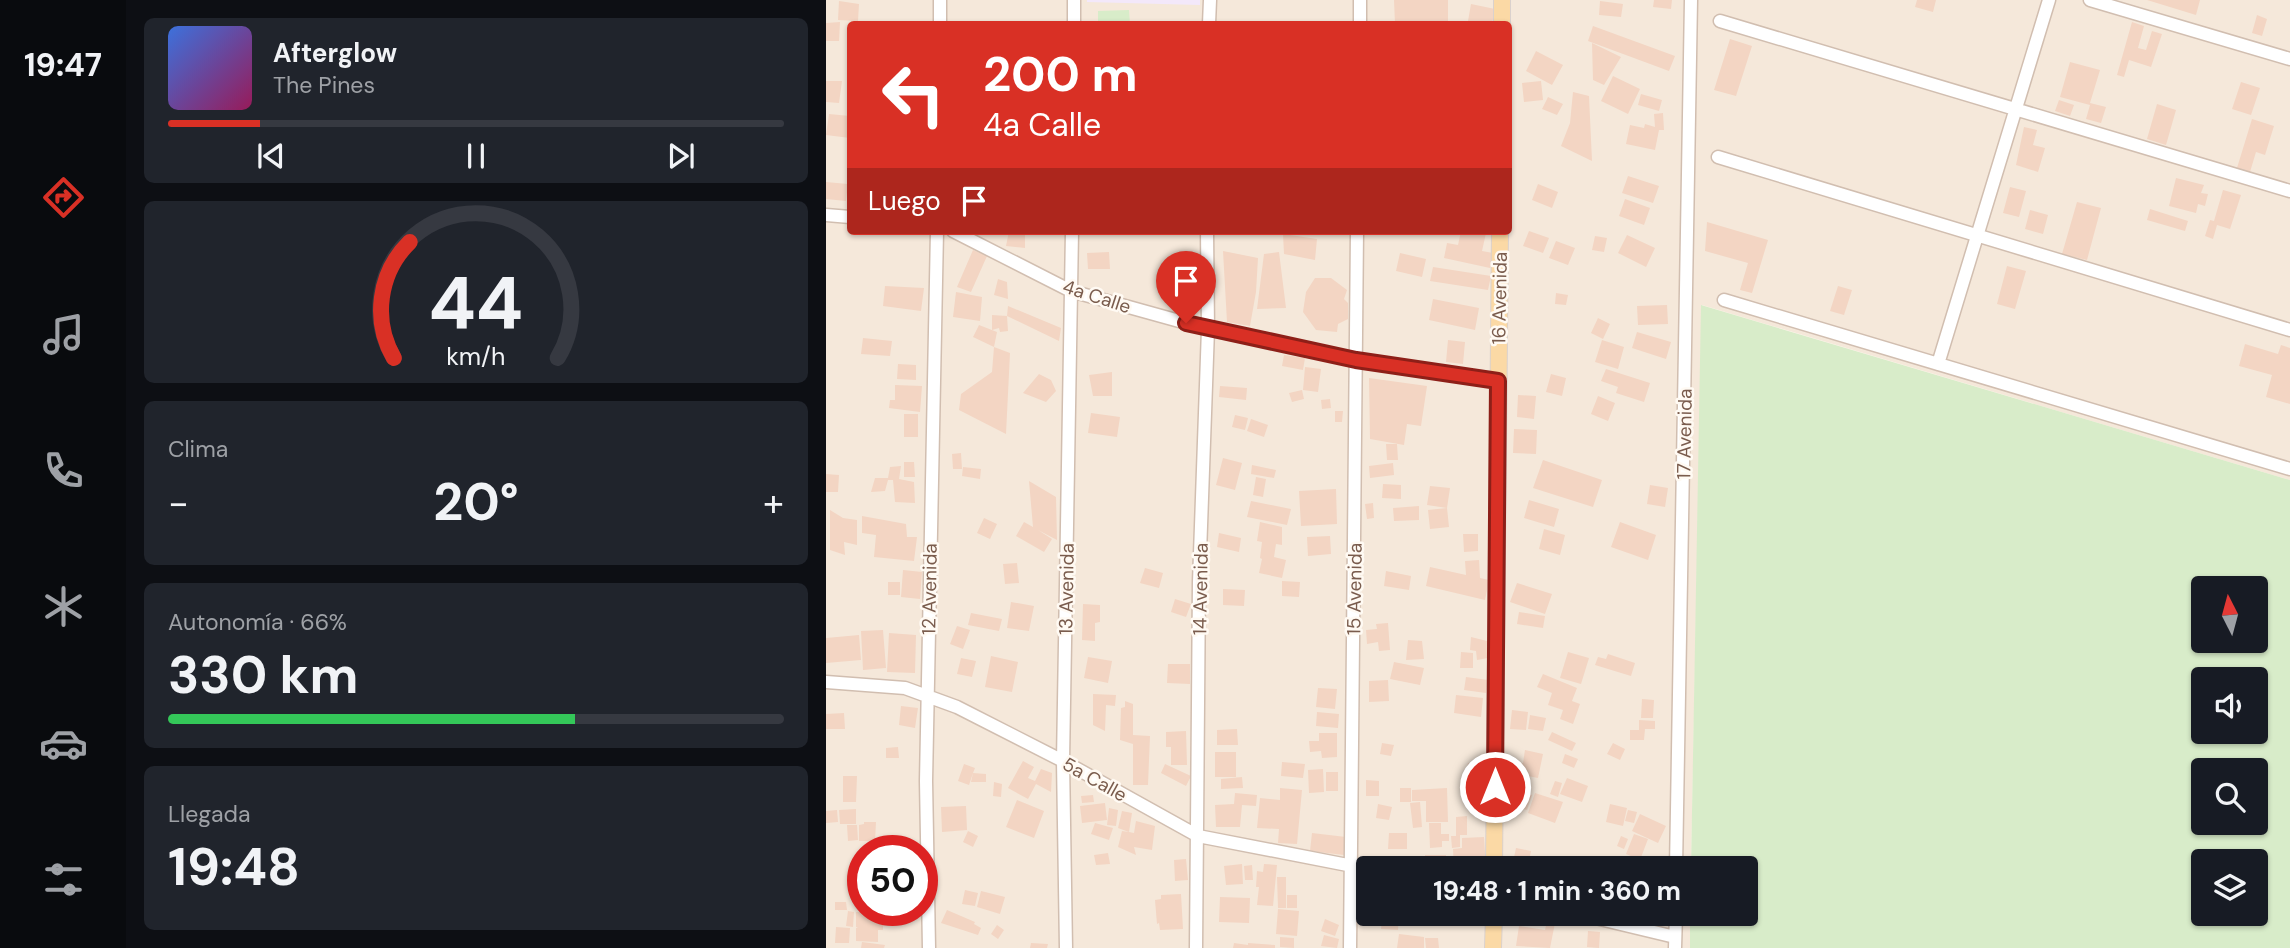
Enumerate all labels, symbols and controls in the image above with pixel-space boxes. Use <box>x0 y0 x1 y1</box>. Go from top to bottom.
text: Afterglow <box>273 36 397 70</box>
text: 200 m <box>983 42 1138 106</box>
text: 19:47 <box>24 44 102 86</box>
icon: left <box>868 49 959 140</box>
text: The Pines <box>273 70 375 100</box>
text: 4a Calle <box>983 104 1101 146</box>
icon: previous <box>252 137 290 175</box>
icon: pause <box>457 137 495 175</box>
icon: next <box>662 137 700 175</box>
icon: directions <box>39 173 88 222</box>
icon: arrive <box>955 182 993 220</box>
text: Luego <box>868 184 941 218</box>
pin <box>1156 251 1216 323</box>
street label: 16 Avenida <box>1486 251 1513 345</box>
text: 44 <box>429 256 523 351</box>
icon: arrive <box>1167 262 1205 300</box>
street label: 4a Calle <box>1060 274 1134 319</box>
icon: music <box>39 310 88 359</box>
text: km/h <box>446 339 506 372</box>
street label: 17 Avenida <box>1671 388 1698 480</box>
text: Clima <box>168 434 228 464</box>
icon: phone <box>39 446 88 495</box>
text: 20° <box>433 468 519 536</box>
text: − <box>168 478 189 528</box>
text: + <box>763 478 784 528</box>
street label: 12 Avenida <box>916 543 943 635</box>
street label: 13 Avenida <box>1053 543 1080 635</box>
street label: 14 Avenida <box>1187 543 1214 635</box>
street label: 15 Avenida <box>1341 543 1368 635</box>
north arrow <box>2191 576 2268 653</box>
map controls <box>2191 576 2268 926</box>
icon: climate <box>39 582 88 631</box>
text: Autonomía · 66% <box>168 607 347 637</box>
text: 330 km <box>168 641 359 709</box>
button: sound <box>2191 667 2268 744</box>
icon: car <box>39 719 88 768</box>
position arrow <box>1458 750 1532 824</box>
street label: 5a Calle <box>1058 751 1132 807</box>
button: search <box>2191 758 2268 835</box>
text: Llegada <box>168 799 251 829</box>
text: 19:48 <box>168 833 300 901</box>
speed limit sign: 50 <box>847 835 938 926</box>
button: layers <box>2191 849 2268 926</box>
icon: filters <box>39 855 88 904</box>
text: 19:48 · 1 min · 360 m <box>1433 874 1681 908</box>

